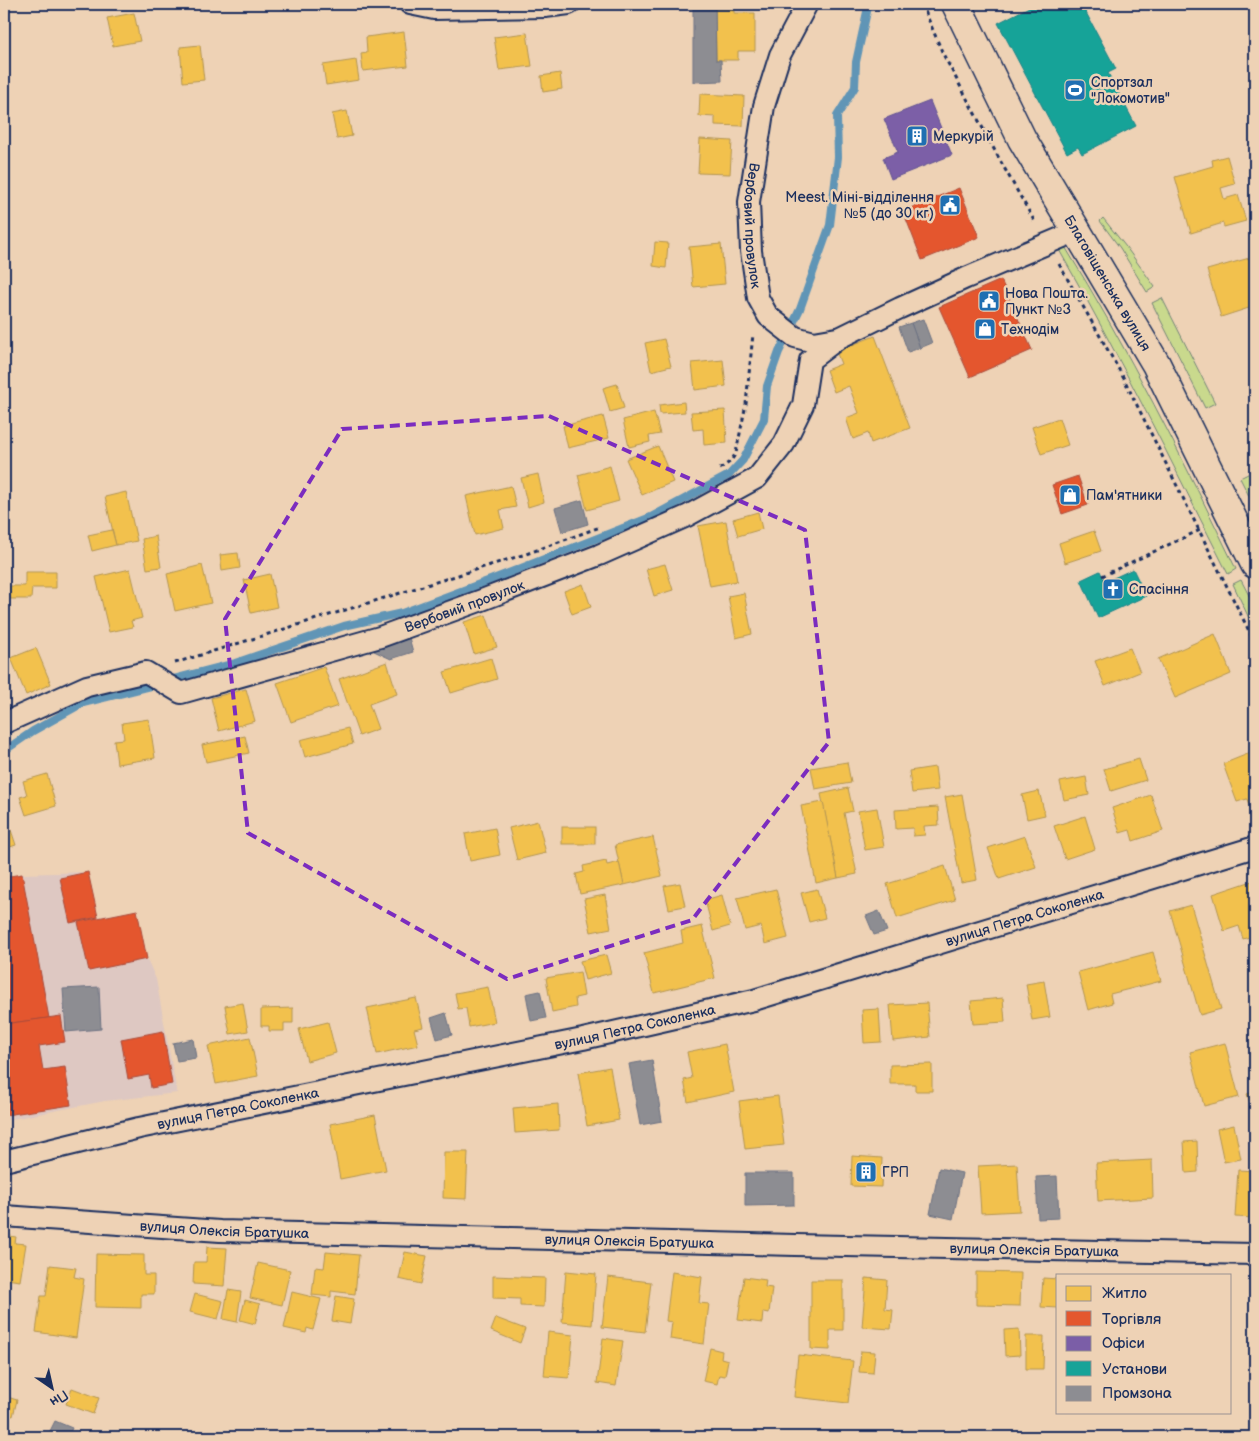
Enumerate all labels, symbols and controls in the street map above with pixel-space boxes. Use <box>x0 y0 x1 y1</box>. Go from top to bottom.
place label: Спортзал "Локомотив" <box>1091 74 1170 107</box>
sports icon: Спортзал "Локомотив" <box>1063 78 1087 102</box>
building icon: Меркурій <box>905 124 929 148</box>
place label: Меркурій <box>933 128 994 145</box>
street label: Вербовий провулок <box>741 162 765 290</box>
place label: Meest. Міні-відділення №5 (до 30 кг) <box>785 189 934 222</box>
public building icon: Meest. Міні-відділення №5 (до 30 кг) <box>938 193 962 217</box>
street label: Благовіщенська вулиця <box>1061 212 1155 354</box>
place label: Нова Пошта. Пункт №3 <box>1005 285 1088 318</box>
public building icon: Нова Пошта. Пункт №3 <box>977 289 1001 313</box>
shop icon: Технодім <box>973 317 997 341</box>
place label: Технодім <box>1001 321 1059 338</box>
shop icon: Пам'ятники <box>1058 483 1082 507</box>
place label: Пам'ятники <box>1086 487 1162 504</box>
street label: Вербовий провулок <box>402 576 527 636</box>
church icon: Спасіння <box>1101 577 1125 601</box>
place label: Спасіння <box>1129 581 1189 598</box>
street label: вулиця Петра Соколенка <box>943 885 1106 950</box>
street label: вулиця Петра Соколенка <box>553 1000 718 1053</box>
street label: вулиця Петра Соколенка <box>156 1083 321 1133</box>
building icon: ГРП <box>854 1160 878 1184</box>
place label: ГРП <box>882 1164 909 1181</box>
street label: вулиця Олексія Братушка <box>139 1217 310 1242</box>
street label: вулиця Олексія Братушка <box>544 1230 715 1252</box>
street label: вулиця Олексія Братушка <box>949 1240 1120 1260</box>
legend <box>1056 1274 1232 1414</box>
text: Житло <box>1102 1284 1147 1303</box>
text: Торгівля <box>1102 1310 1161 1329</box>
text: Офіси <box>1102 1334 1145 1353</box>
text: Установи <box>1102 1360 1167 1379</box>
north arrow <box>28 1364 78 1414</box>
text: Промзона <box>1102 1384 1172 1403</box>
text: Пн <box>46 1386 71 1411</box>

